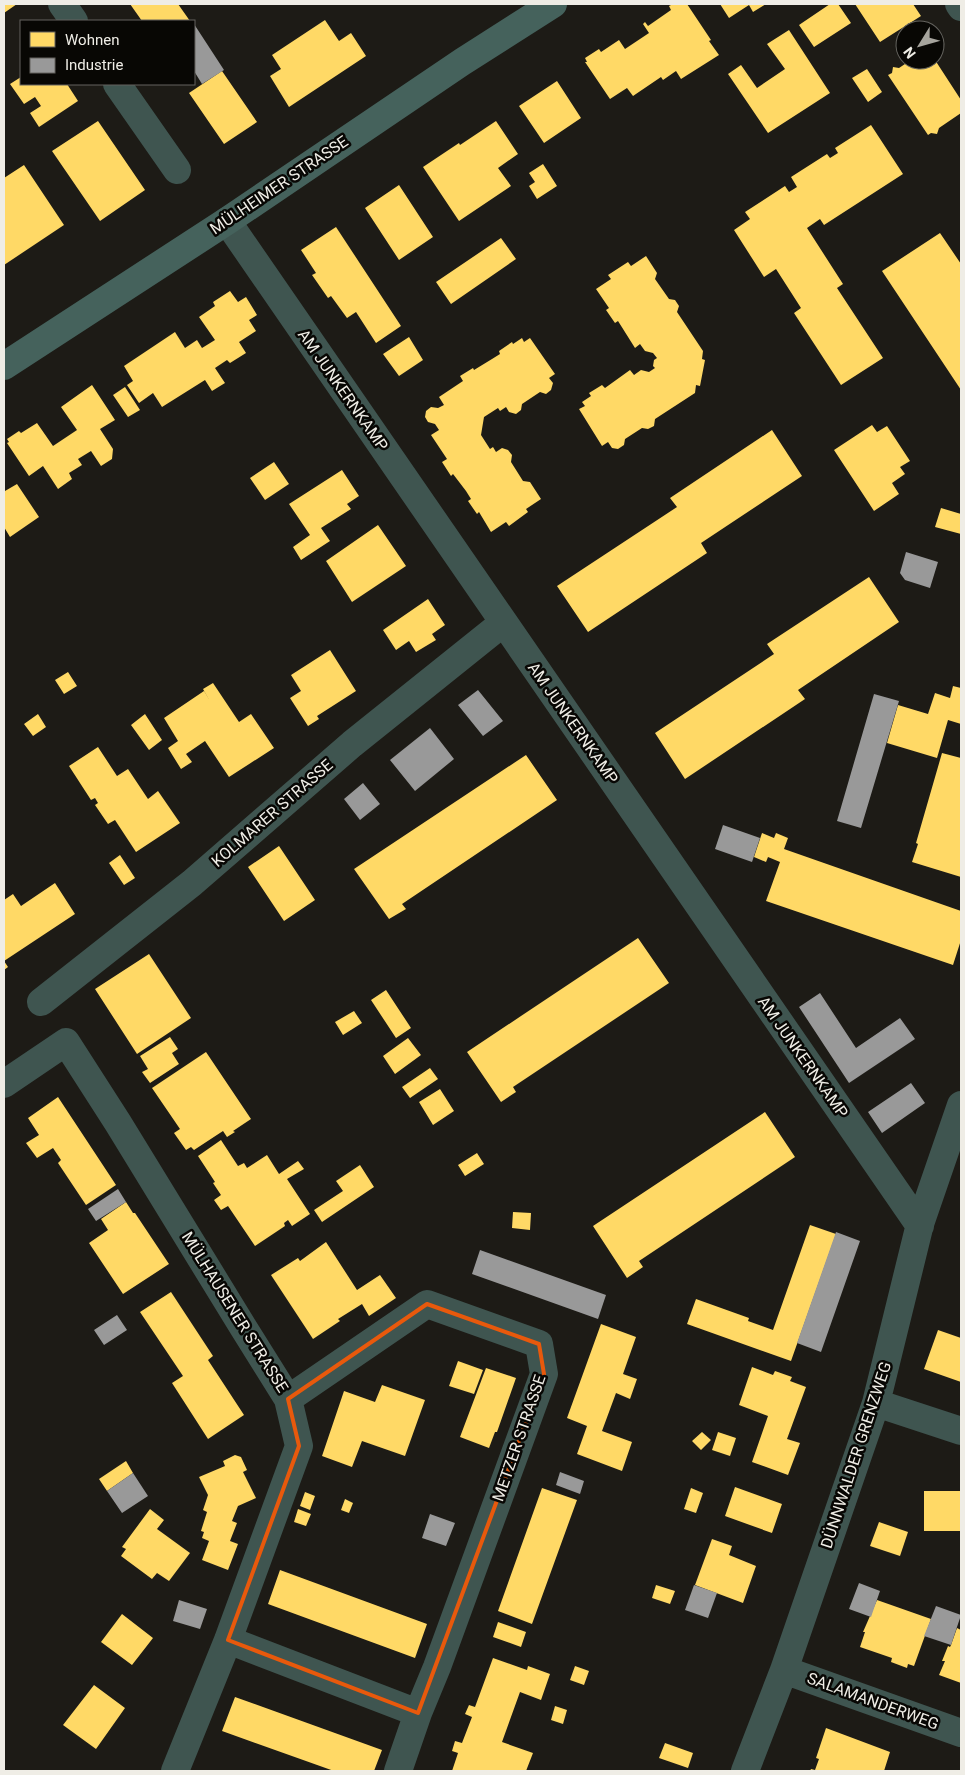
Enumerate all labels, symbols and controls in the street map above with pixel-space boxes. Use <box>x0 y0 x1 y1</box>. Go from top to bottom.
legend <box>20 20 195 85</box>
north arrow <box>895 20 945 70</box>
text: Wohnen <box>65 31 119 49</box>
text: N <box>900 44 919 62</box>
text: Industrie <box>65 56 123 74</box>
street label: MÜLHEIMER STRASSE <box>206 132 352 238</box>
street label: AM JUNKERNKAMP <box>294 326 392 454</box>
street label: AM JUNKERNKAMP <box>524 659 622 787</box>
street label: KOLMARER STRASSE <box>208 755 336 871</box>
street label: AM JUNKERNKAMP <box>754 993 852 1121</box>
street label: MÜLHAUSENER STRASSE <box>178 1228 292 1396</box>
street label: DÜNNWALDER GRENZWEG <box>817 1359 895 1551</box>
street label: METZER STRASSE <box>488 1372 550 1504</box>
street label: SALAMANDERWEG <box>805 1668 941 1734</box>

